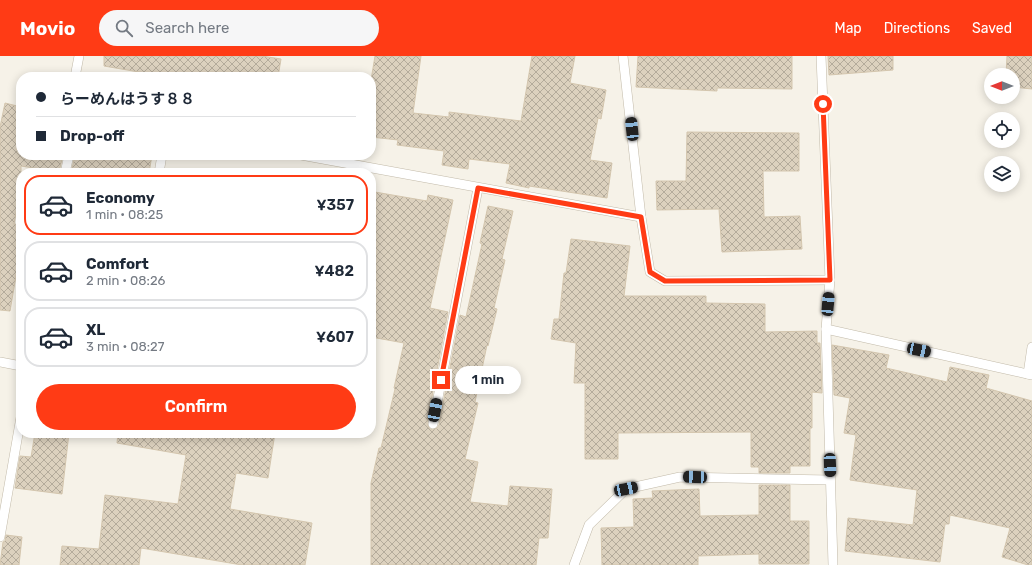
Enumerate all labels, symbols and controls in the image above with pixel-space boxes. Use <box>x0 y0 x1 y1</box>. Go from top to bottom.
search box <box>99 10 379 46</box>
text: Movio <box>20 17 75 40</box>
icon: search <box>113 17 135 39</box>
text: Search here <box>145 19 229 37</box>
text: Map <box>835 20 862 37</box>
text: Directions <box>884 20 950 37</box>
text: Saved <box>972 20 1012 37</box>
north arrow <box>984 68 1020 104</box>
map controls <box>984 68 1020 192</box>
text: らーめんはうす８８ <box>60 90 195 108</box>
route start <box>814 95 832 113</box>
button: locate <box>984 112 1020 148</box>
car <box>625 116 639 142</box>
text: Drop-off <box>60 127 124 145</box>
button: layers <box>984 156 1020 192</box>
icon: car <box>38 187 74 223</box>
text: Economy <box>86 189 155 207</box>
text: ¥357 <box>316 196 354 214</box>
text: 1 min · 08:25 <box>86 207 163 222</box>
icon: car <box>38 253 74 289</box>
text: Comfort <box>86 255 149 273</box>
text: ¥482 <box>314 262 354 280</box>
text: 2 min · 08:26 <box>86 273 165 288</box>
car <box>821 292 835 316</box>
icon: car <box>38 319 74 355</box>
text: XL <box>86 321 105 339</box>
text: ¥607 <box>316 328 354 346</box>
text: 3 min · 08:27 <box>86 339 164 354</box>
car <box>906 342 932 358</box>
callout: 1 min <box>455 366 521 394</box>
route end <box>432 371 450 389</box>
text: 1 min <box>472 372 504 387</box>
button: Confirm <box>36 384 356 430</box>
car <box>427 397 443 423</box>
car <box>824 453 836 477</box>
car <box>683 471 707 483</box>
car <box>613 481 639 497</box>

